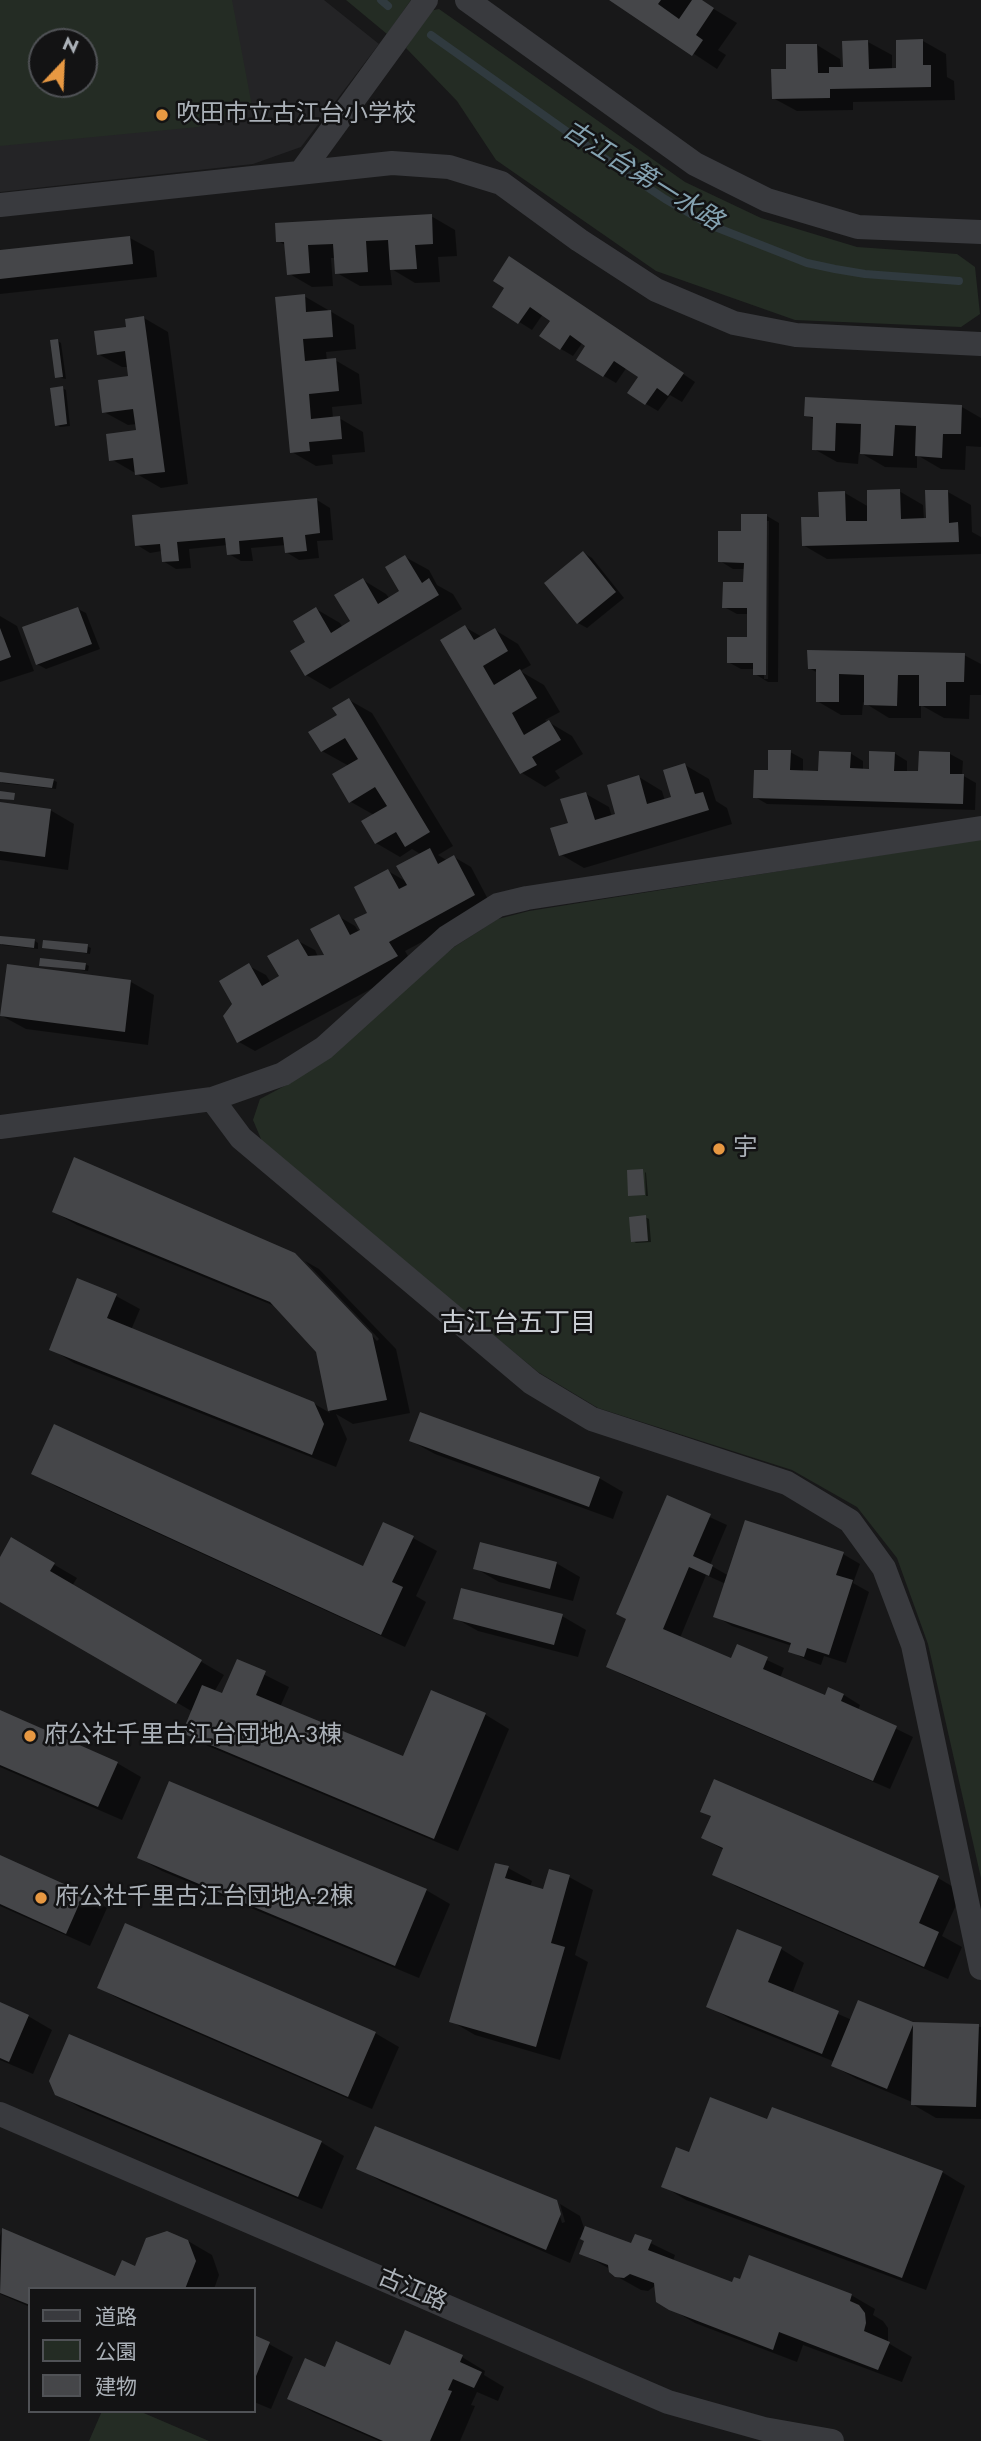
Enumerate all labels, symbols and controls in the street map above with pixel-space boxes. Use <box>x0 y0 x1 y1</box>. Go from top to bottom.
north arrow <box>28 28 98 98</box>
text: N <box>58 30 83 60</box>
place label: 吹田市立古江台小学校 <box>176 101 416 129</box>
marker: 吹田市立古江台小学校 <box>154 107 170 123</box>
water label: 古江台第一水路 <box>557 116 727 238</box>
place label: 宇 <box>733 1135 757 1163</box>
marker: 宇 <box>711 1141 727 1157</box>
district label: 古江台五丁目 <box>440 1309 596 1341</box>
place label: 府公社千里古江台団地A-3棟 <box>44 1722 342 1750</box>
marker: 府公社千里古江台団地A-3棟 <box>22 1728 38 1744</box>
place label: 府公社千里古江台団地A-2棟 <box>55 1884 354 1912</box>
marker: 府公社千里古江台団地A-2棟 <box>33 1890 49 1906</box>
street label: 古江路 <box>373 2264 451 2318</box>
legend <box>28 2287 256 2413</box>
text: 道路 <box>95 2302 137 2332</box>
text: 公園 <box>95 2337 137 2367</box>
text: 建物 <box>95 2372 137 2402</box>

